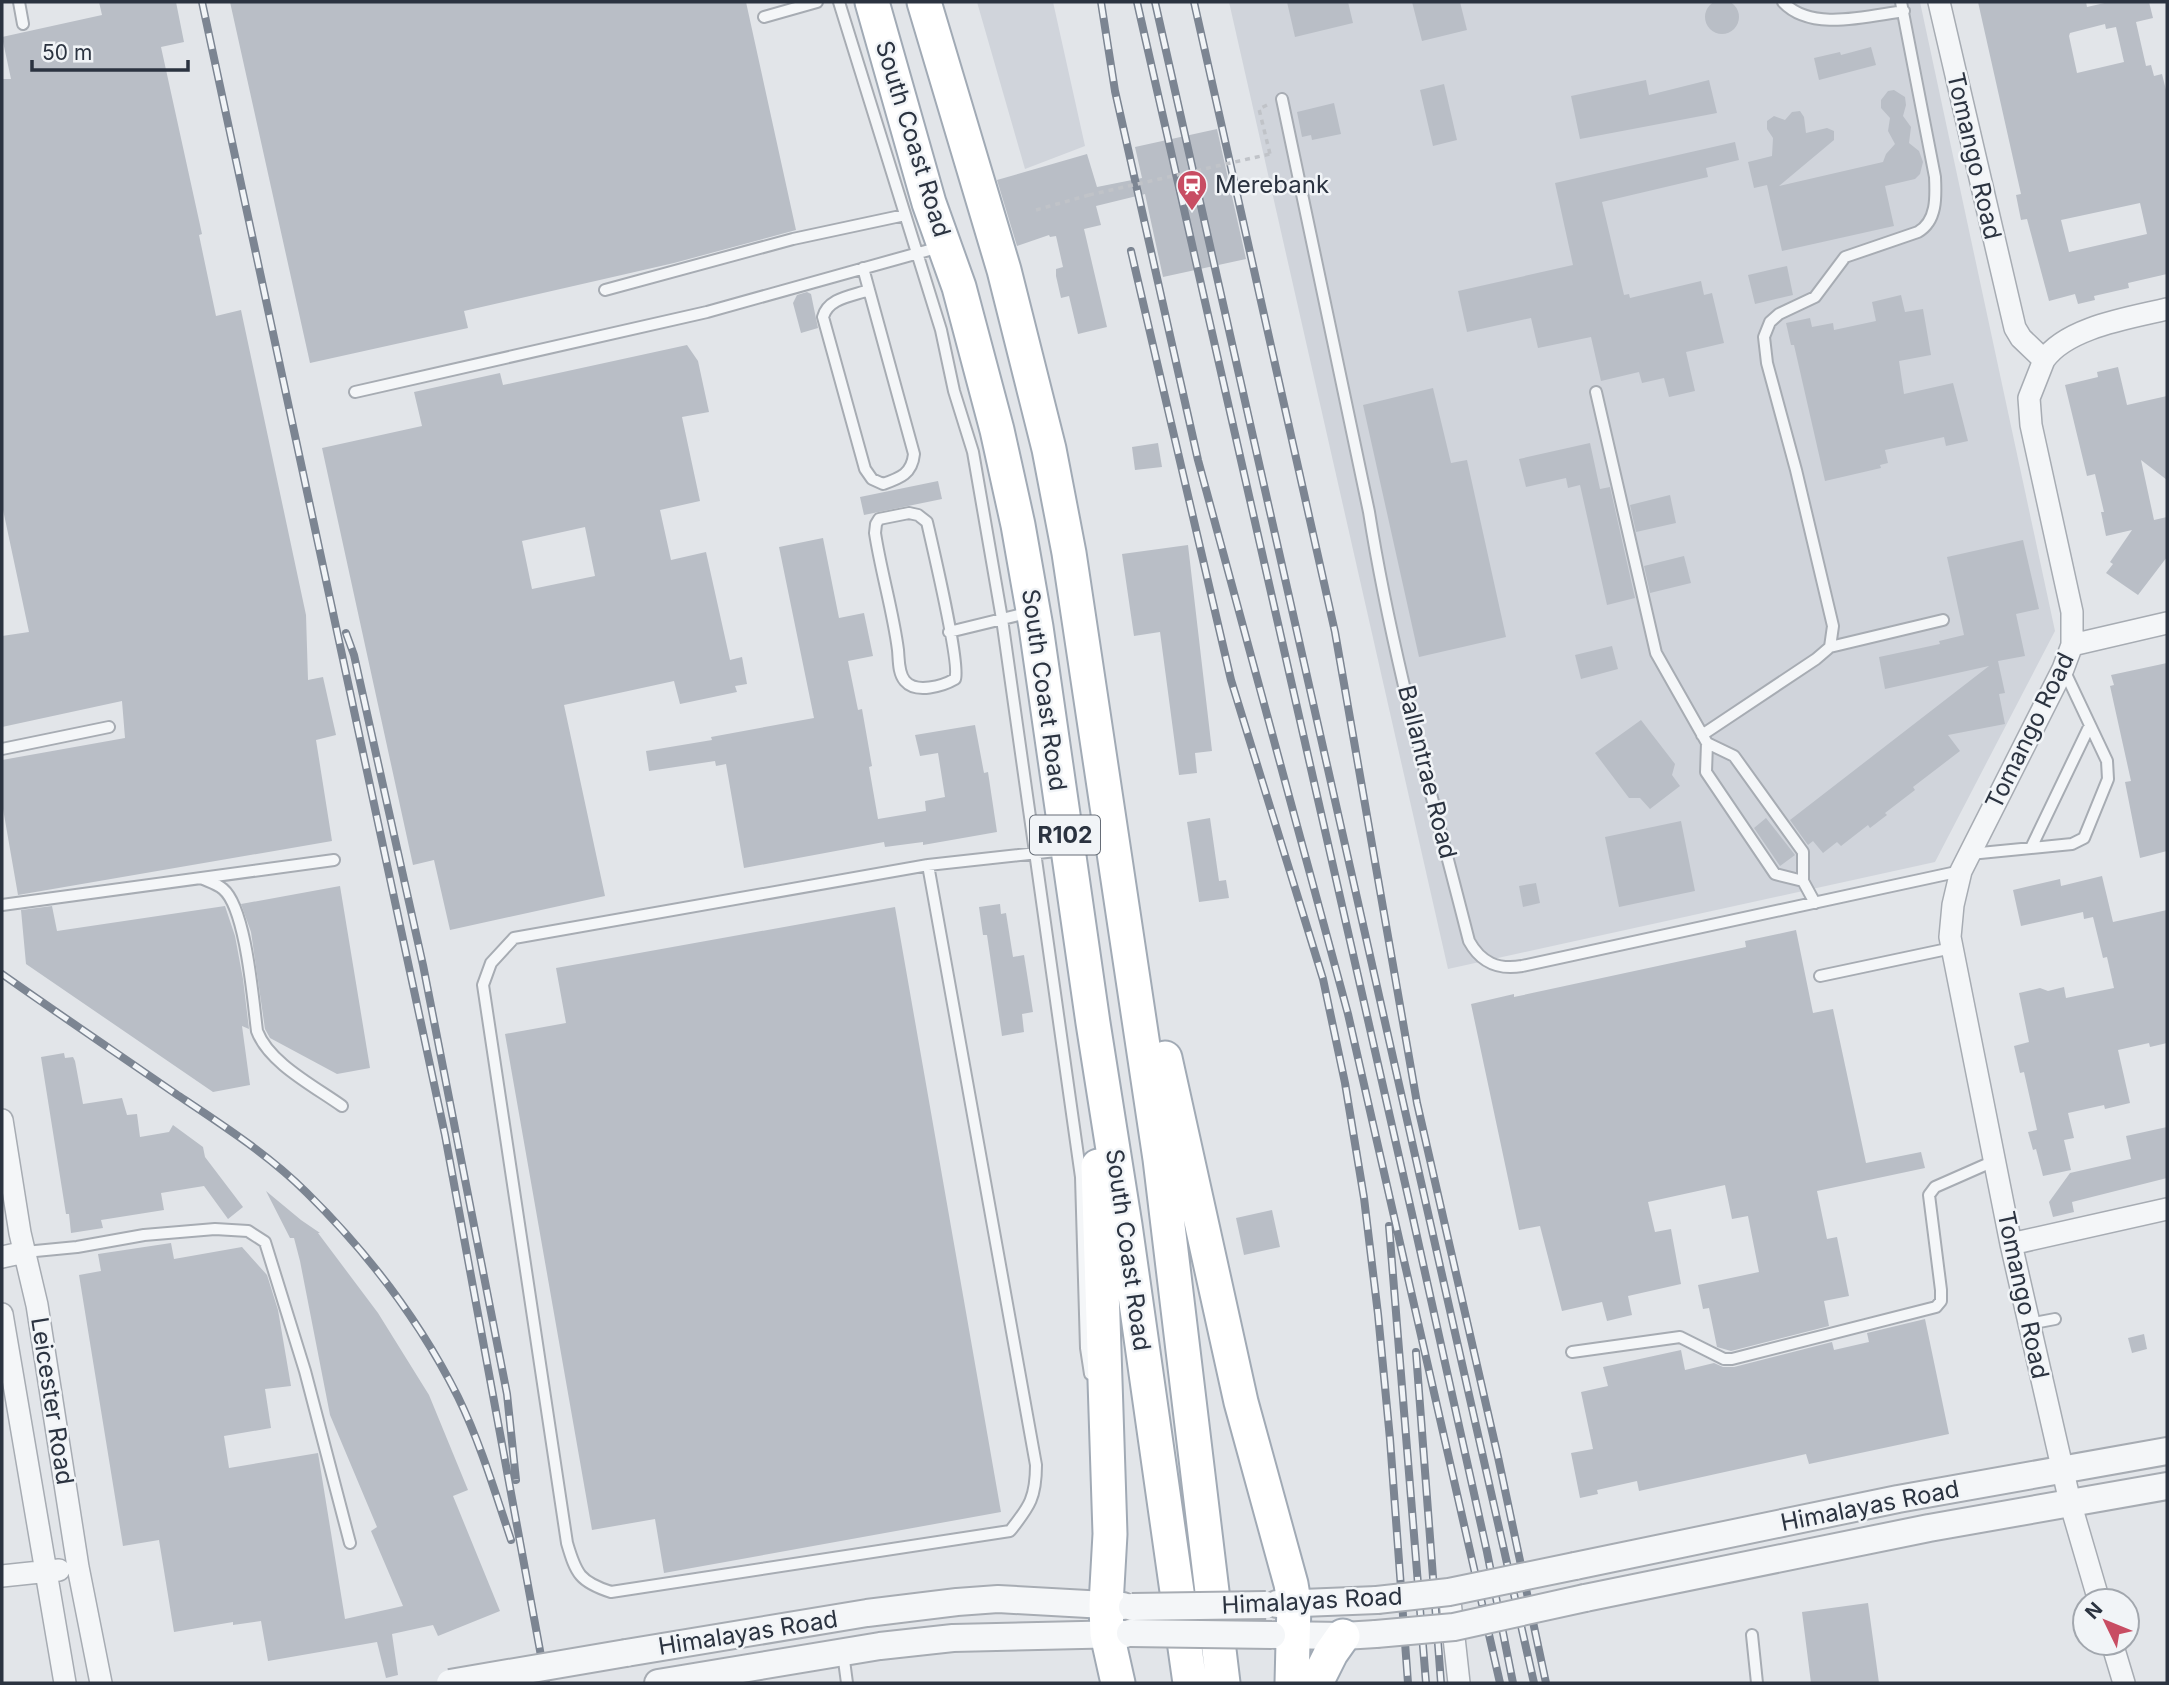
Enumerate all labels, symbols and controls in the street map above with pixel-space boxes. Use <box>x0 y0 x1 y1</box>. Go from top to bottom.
scale bar <box>32 28 187 72</box>
street label: South Coast Road <box>870 37 957 240</box>
text: 50 m <box>42 40 92 65</box>
street label: Tomango Road <box>1941 70 2008 242</box>
station icon: Merebank <box>1175 168 1209 212</box>
place label: Merebank <box>1215 170 1329 199</box>
street label: South Coast Road <box>1016 587 1073 793</box>
street label: Tomango Road <box>1979 648 2080 814</box>
street label: Ballantrae Road <box>1392 682 1463 861</box>
road number: R102 <box>1030 816 1100 855</box>
street label: South Coast Road <box>1100 1147 1157 1353</box>
street label: Tomango Road <box>1992 1209 2055 1381</box>
street label: Leicester Road <box>25 1315 80 1487</box>
street label: Himalayas Road <box>1778 1474 1962 1537</box>
street label: Himalayas Road <box>1221 1581 1403 1620</box>
north arrow <box>2071 1587 2141 1657</box>
text: N <box>2081 1598 2107 1624</box>
street label: Himalayas Road <box>656 1604 840 1661</box>

